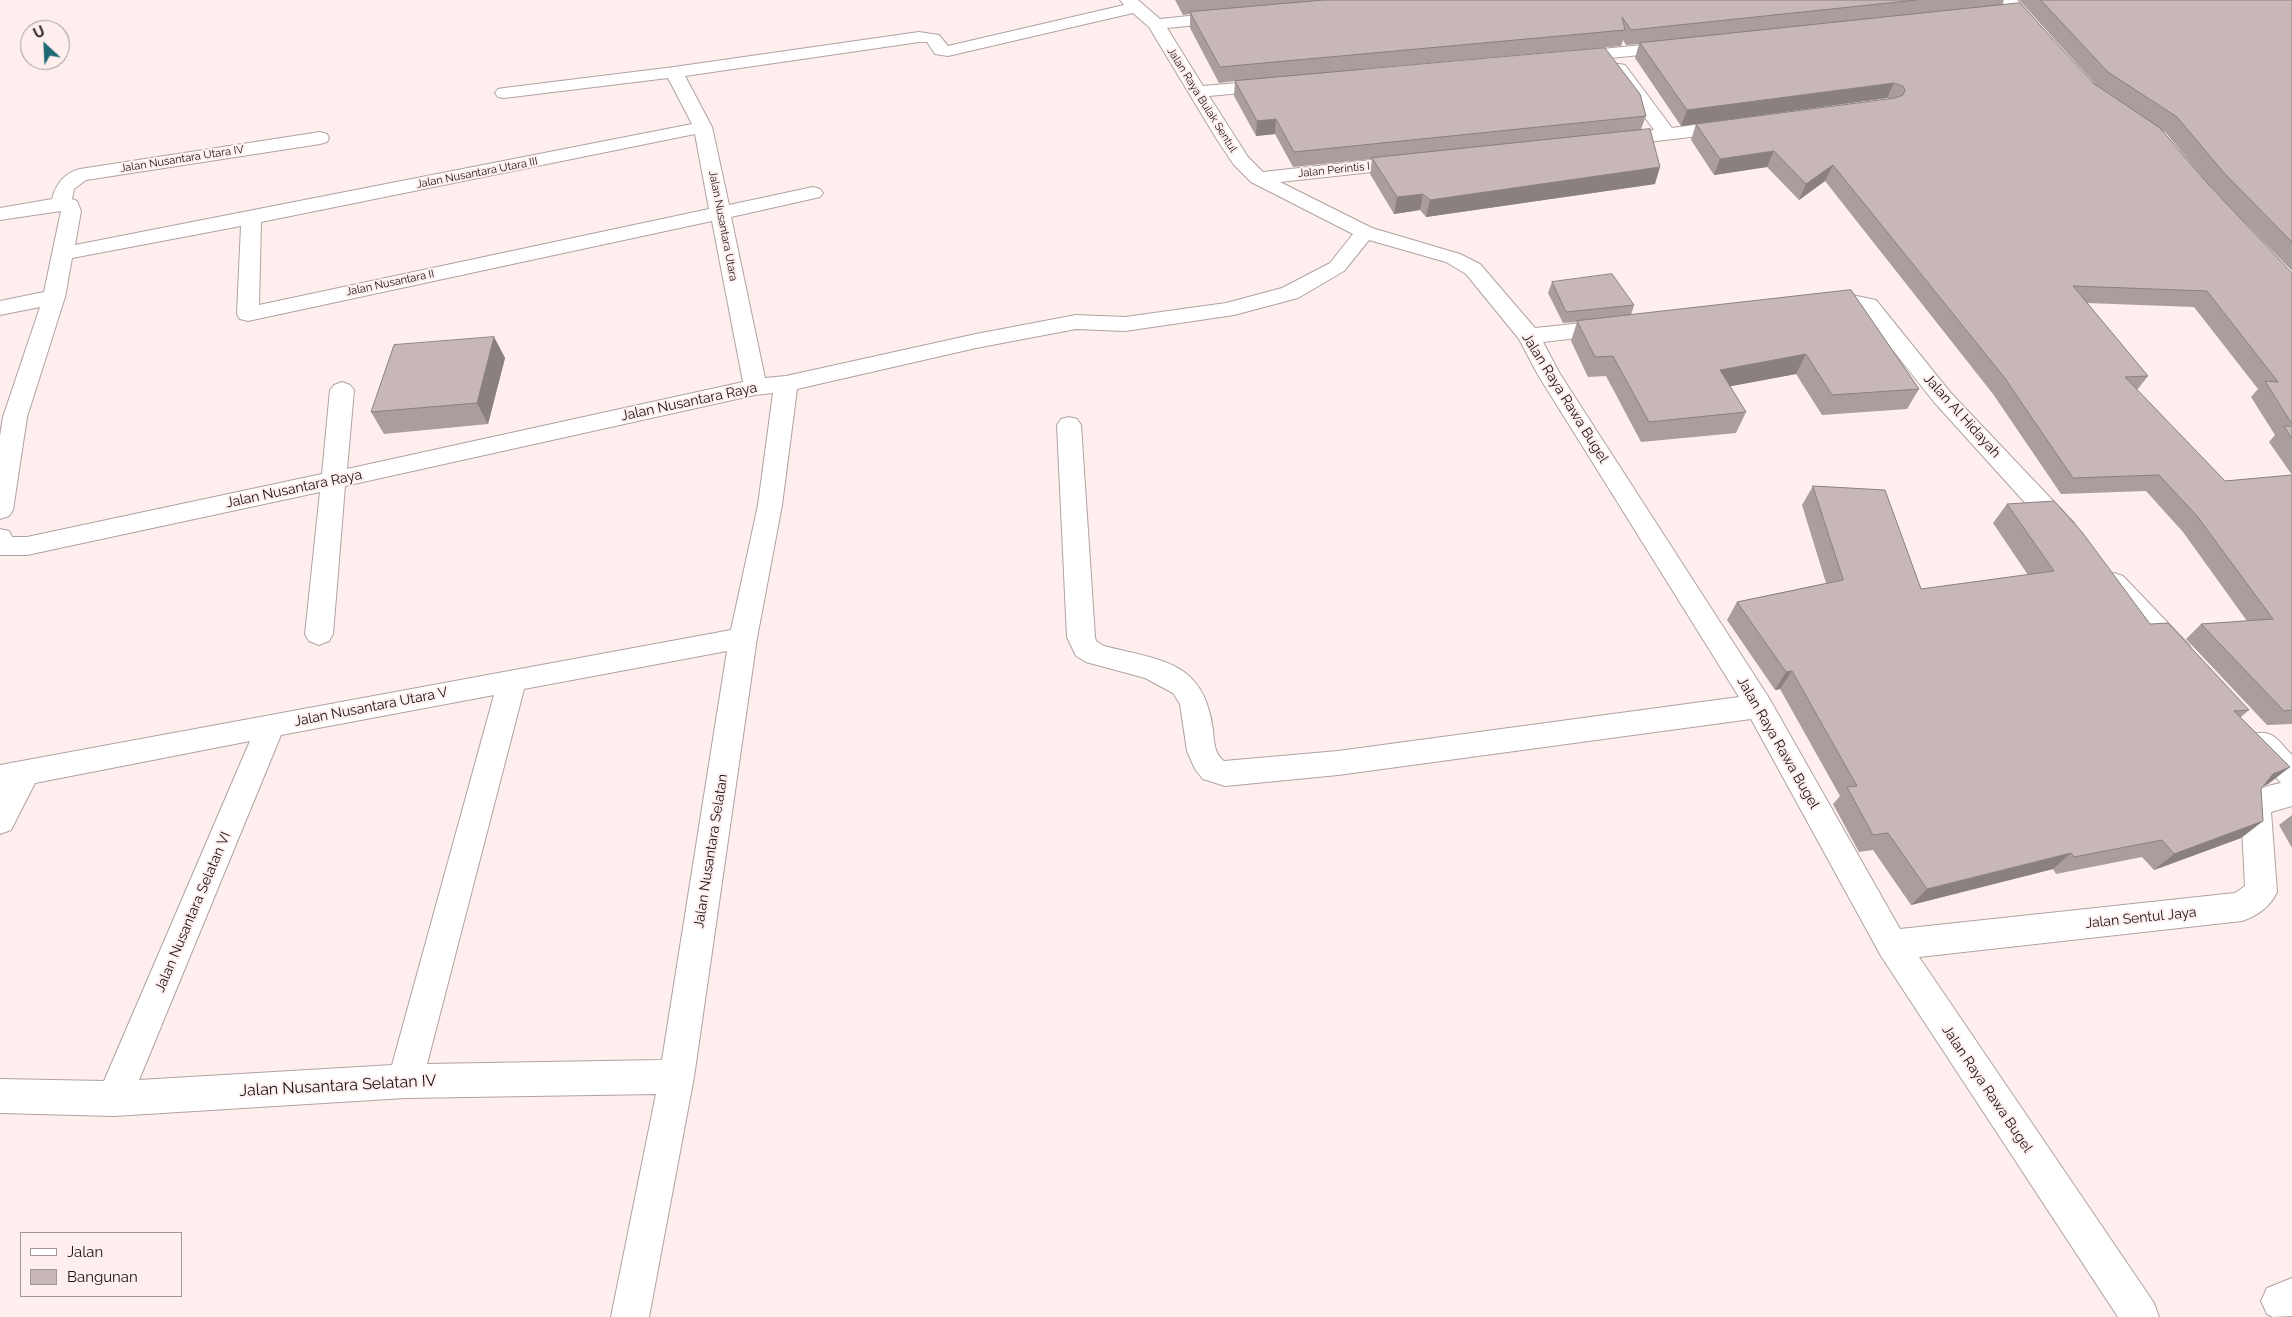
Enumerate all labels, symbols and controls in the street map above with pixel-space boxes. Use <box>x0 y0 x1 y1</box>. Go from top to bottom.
north arrow <box>20 20 70 70</box>
text: U <box>31 23 47 42</box>
street label: Jalan Raya Bulak Sentul <box>1164 45 1240 155</box>
street label: Jalan Nusantara Utara IV <box>119 143 245 175</box>
street label: Jalan Nusantara Utara III <box>415 155 539 191</box>
street label: Jalan Perintis I <box>1297 160 1371 180</box>
street label: Jalan Nusantara Utara <box>706 170 740 282</box>
street label: Jalan Nusantara II <box>345 267 435 299</box>
street label: Jalan Raya Rawa Bugel <box>1518 330 1612 466</box>
street label: Jalan Al Hidayah <box>1920 371 2004 461</box>
street label: Jalan Nusantara Raya <box>619 379 759 425</box>
street label: Jalan Nusantara Raya <box>224 466 364 512</box>
street label: Jalan Raya Rawa Bugel <box>1733 674 1823 812</box>
street label: Jalan Nusantara Utara V <box>293 684 449 730</box>
street label: Jalan Nusantara Selatan <box>691 773 731 929</box>
street label: Jalan Nusantara Selatan VI <box>152 829 234 995</box>
street label: Jalan Sentul Jaya <box>2085 904 2197 932</box>
street label: Jalan Raya Rawa Bugel <box>1938 1022 2036 1156</box>
street label: Jalan Nusantara Selatan IV <box>239 1071 437 1101</box>
legend <box>20 1232 182 1297</box>
text: Jalan <box>67 1243 103 1261</box>
text: Bangunan <box>67 1268 138 1286</box>

